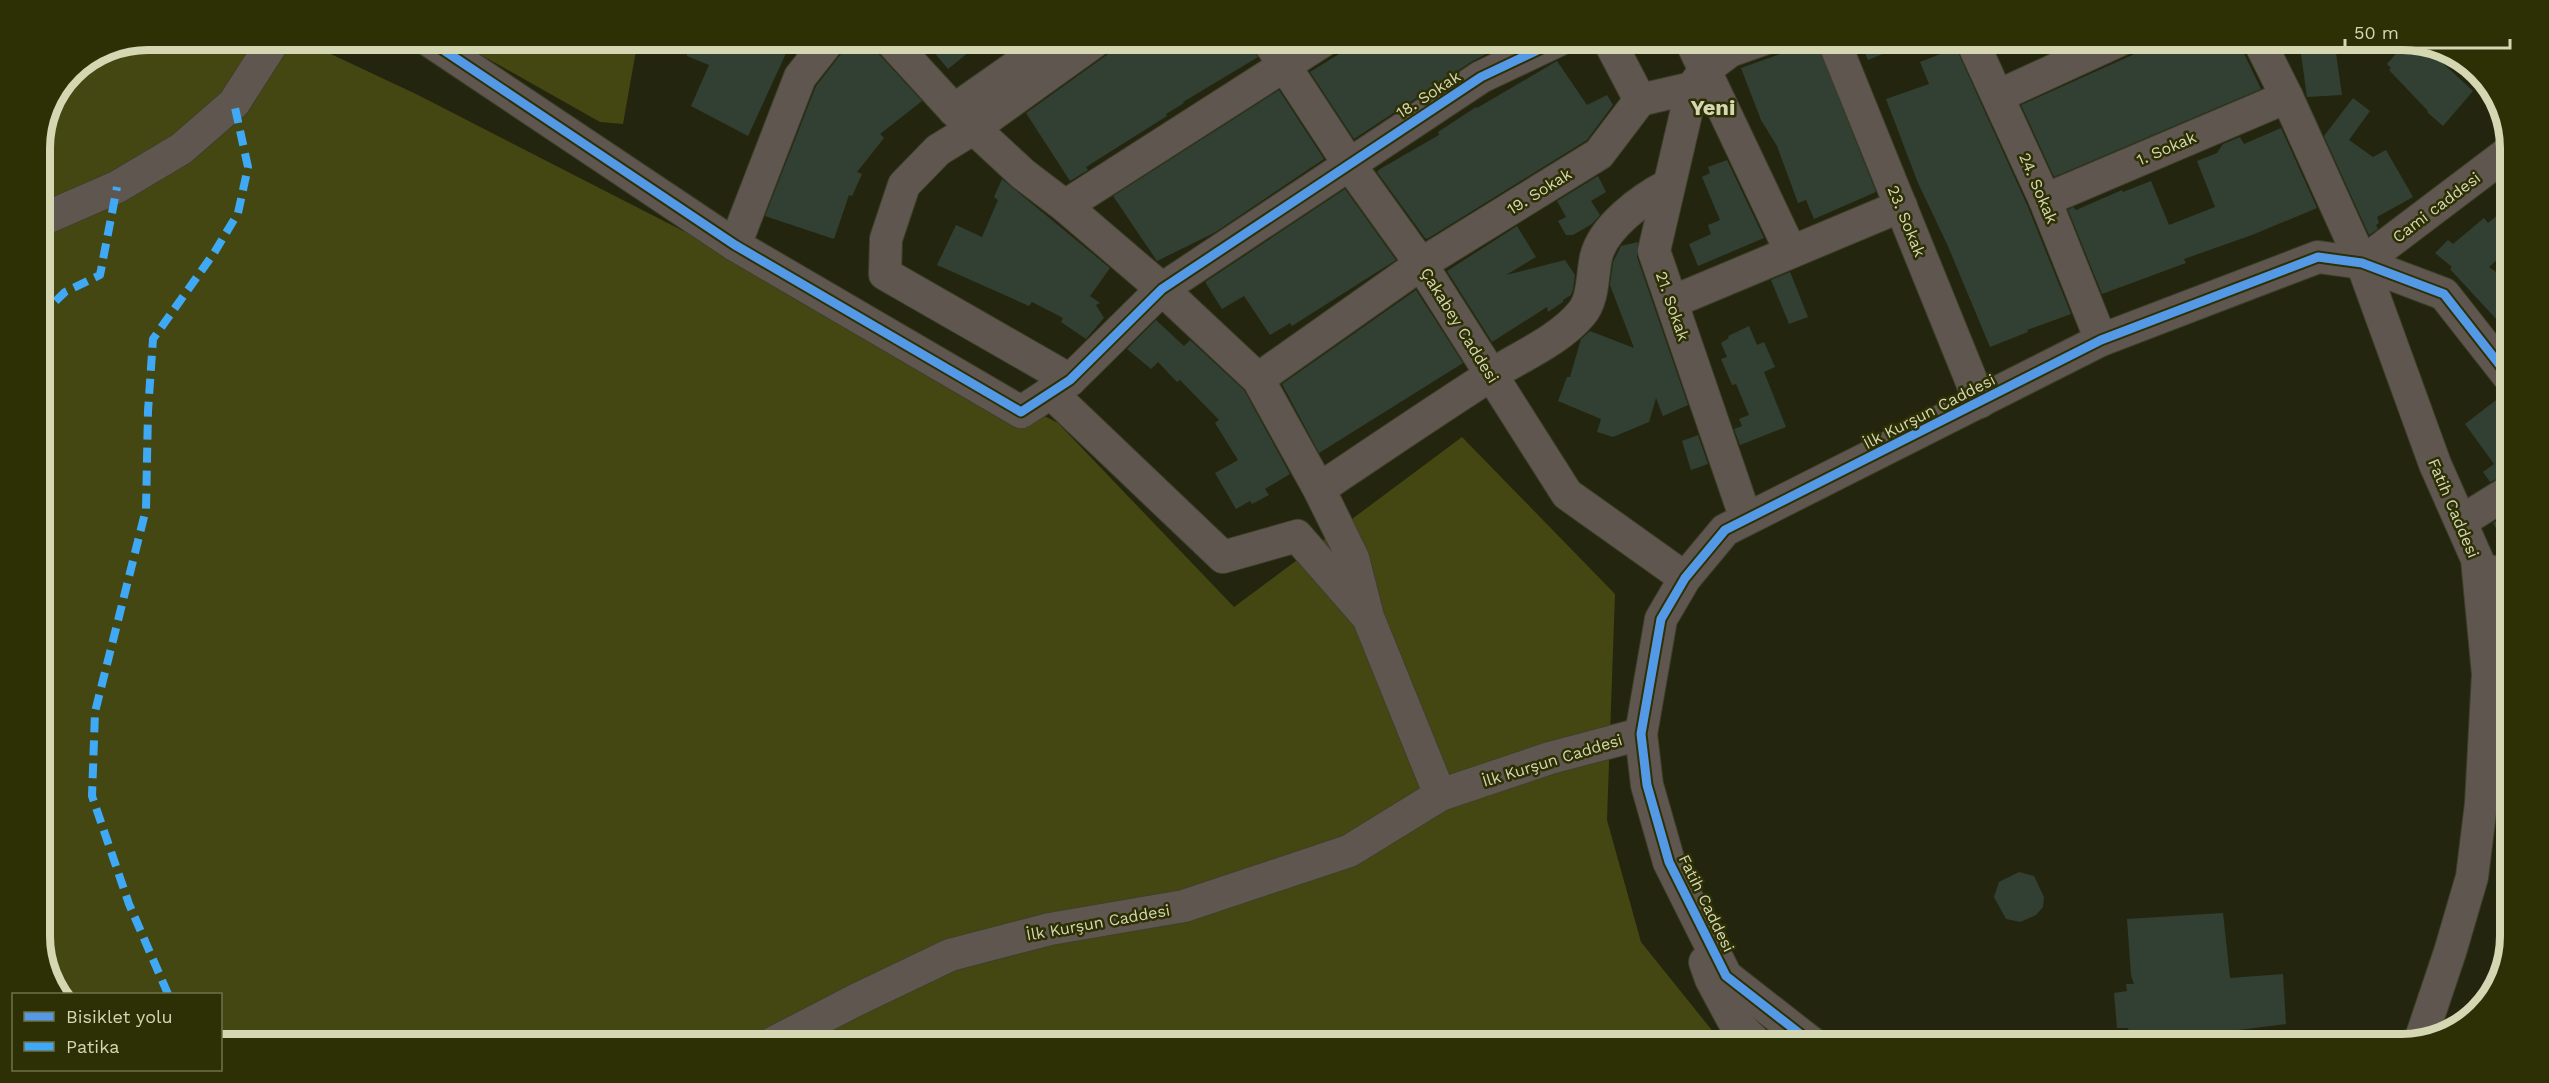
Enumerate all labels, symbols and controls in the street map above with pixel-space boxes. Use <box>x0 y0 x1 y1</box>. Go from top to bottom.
scale bar <box>2345 12 2510 50</box>
text: 50 m <box>2354 22 2399 43</box>
street label: 18. Sokak <box>1393 67 1464 122</box>
district label: Yeni <box>1691 95 1735 120</box>
street label: 1. Sokak <box>2134 127 2199 169</box>
street label: 24. Sokak <box>2015 150 2062 226</box>
street label: 19. Sokak <box>1503 164 1575 219</box>
street label: Cami caddesi <box>2389 168 2484 247</box>
street label: 23. Sokak <box>1884 183 1929 260</box>
street label: Çakabey Caddesi <box>1416 264 1503 386</box>
street label: 21. Sokak <box>1652 269 1693 343</box>
street label: İlk Kurşun Caddesi <box>1860 370 1998 453</box>
street label: Fatih Caddesi <box>2424 456 2483 561</box>
street label: İlk Kurşun Caddesi <box>1480 730 1625 791</box>
street label: Fatih Caddesi <box>1675 851 1738 955</box>
street label: İlk Kurşun Caddesi <box>1025 900 1171 944</box>
legend <box>12 993 222 1071</box>
text: Bisiklet yolu <box>66 1006 173 1027</box>
text: Patika <box>66 1036 119 1057</box>

